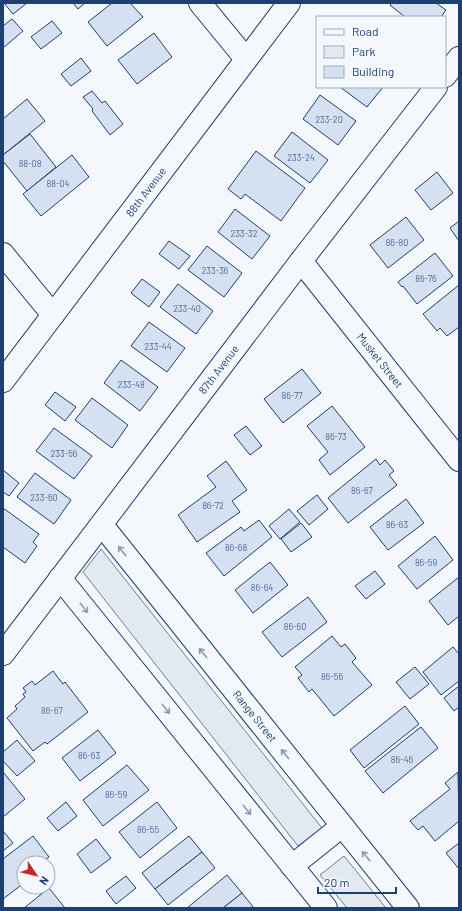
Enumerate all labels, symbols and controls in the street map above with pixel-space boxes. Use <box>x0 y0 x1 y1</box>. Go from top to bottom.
legend <box>316 16 446 88</box>
text: Road <box>352 24 379 38</box>
text: Park <box>352 44 376 58</box>
text: Building <box>352 64 394 78</box>
house number: 233-20 <box>315 114 343 125</box>
house number: 233-24 <box>287 152 315 163</box>
house number: 88-08 <box>19 158 42 169</box>
street label: 88th Avenue <box>123 164 169 219</box>
house number: 88-04 <box>47 178 70 189</box>
house number: 233-32 <box>230 228 258 239</box>
house number: 86-80 <box>386 237 408 248</box>
house number: 233-36 <box>202 265 229 276</box>
house number: 86-76 <box>415 273 437 284</box>
house number: 233-40 <box>173 303 201 314</box>
street label: Musket Street <box>355 330 406 390</box>
house number: 233-44 <box>144 341 172 352</box>
street label: 87th Avenue <box>196 342 241 396</box>
house number: 233-48 <box>117 379 145 390</box>
house number: 86-77 <box>281 390 303 401</box>
house number: 86-73 <box>325 431 347 442</box>
house number: 233-56 <box>51 448 78 459</box>
house number: 86-67 <box>351 485 374 496</box>
house number: 233-60 <box>30 492 58 503</box>
house number: 86-72 <box>202 500 224 511</box>
house number: 86-63 <box>386 519 408 530</box>
house number: 86-68 <box>225 542 247 553</box>
one-way arrow <box>118 546 127 557</box>
house number: 86-59 <box>415 557 437 568</box>
house number: 86-64 <box>251 582 273 593</box>
one-way arrow <box>80 602 89 613</box>
house number: 86-60 <box>284 621 306 632</box>
one-way arrow <box>199 647 208 658</box>
house number: 86-56 <box>321 671 343 682</box>
street label: Range Street <box>231 688 280 745</box>
one-way arrow <box>161 704 170 715</box>
house number: 86-67 <box>41 705 64 716</box>
one-way arrow <box>280 749 289 760</box>
house number: 86-63 <box>78 750 100 761</box>
house number: 86-46 <box>391 754 414 765</box>
house number: 86-59 <box>105 789 127 800</box>
one-way arrow <box>243 805 252 816</box>
house number: 86-55 <box>137 824 159 835</box>
one-way arrow <box>361 850 370 861</box>
north arrow <box>16 855 56 895</box>
scale bar <box>318 869 396 895</box>
text: N <box>37 874 52 888</box>
text: 20 m <box>324 875 350 889</box>

